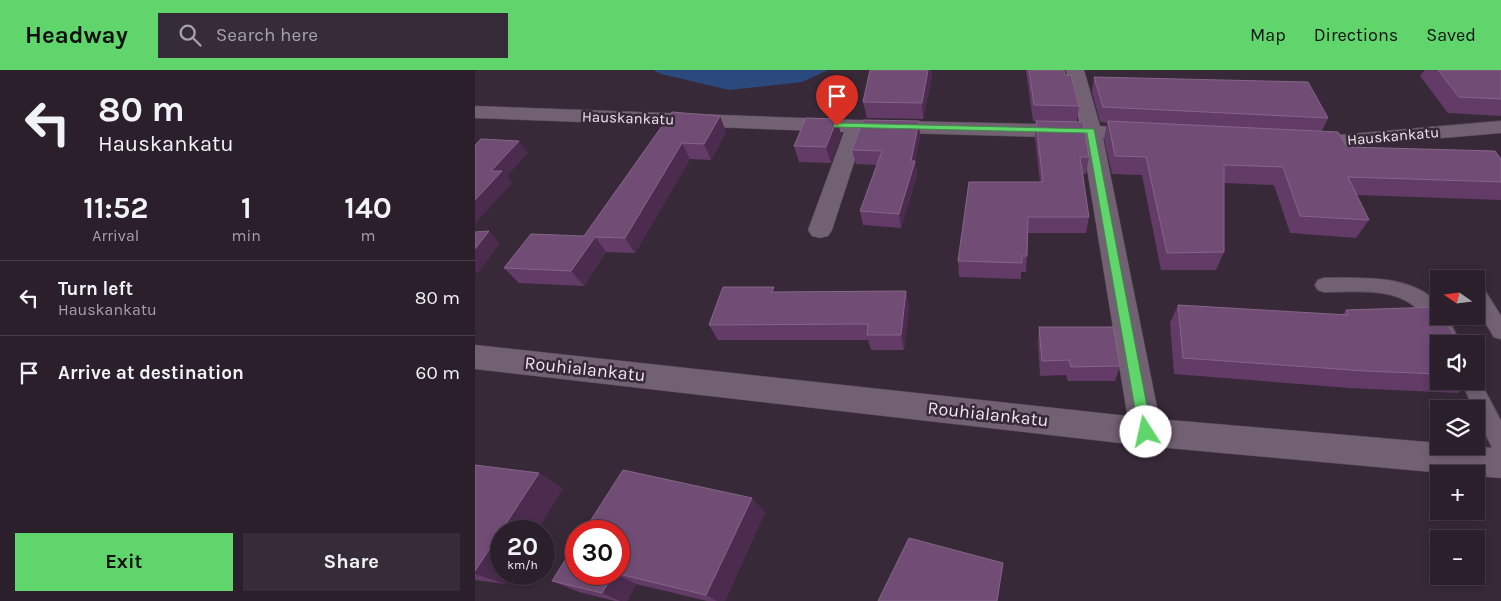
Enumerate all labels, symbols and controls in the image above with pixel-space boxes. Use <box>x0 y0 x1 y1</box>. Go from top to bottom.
search box <box>158 13 508 58</box>
text: Headway <box>25 21 128 49</box>
icon: search <box>176 21 204 49</box>
text: Search here <box>216 24 318 46</box>
text: Map <box>1250 24 1286 46</box>
text: Directions <box>1314 24 1398 46</box>
text: Saved <box>1426 24 1476 46</box>
pin <box>816 75 858 126</box>
icon: arrive <box>823 82 851 110</box>
text: 80 m <box>98 89 185 130</box>
icon: left <box>15 90 80 155</box>
street label: Hauskankatu <box>581 107 675 129</box>
street label: Hauskankatu <box>1346 123 1440 149</box>
text: Hauskankatu <box>98 131 234 157</box>
text: 11:52 <box>83 190 148 226</box>
text: 1 <box>241 190 252 226</box>
text: 140 <box>344 190 392 226</box>
text: Arrival <box>92 226 139 245</box>
text: min <box>232 226 261 245</box>
text: m <box>360 226 375 245</box>
north arrow <box>1430 270 1485 325</box>
map controls <box>1430 270 1485 585</box>
text: Turn left <box>58 278 133 300</box>
icon: left <box>15 284 43 312</box>
text: 80 m <box>415 287 460 309</box>
text: Hauskankatu <box>58 300 157 319</box>
button: sound <box>1430 335 1485 390</box>
street label: Rouhialankatu <box>523 352 647 386</box>
icon: arrive <box>15 359 43 387</box>
text: Arrive at destination <box>58 362 244 384</box>
text: 60 m <box>416 362 460 384</box>
street label: Rouhialankatu <box>926 397 1050 431</box>
button: layers <box>1430 400 1485 455</box>
position arrow <box>1119 405 1171 457</box>
button: + <box>1430 465 1485 520</box>
speed limit sign: 30 <box>565 520 630 585</box>
button: − <box>1430 530 1485 585</box>
text: 20 <box>507 532 538 561</box>
button: Exit <box>15 533 233 591</box>
button: Share <box>243 533 460 591</box>
text: km/h <box>507 558 538 572</box>

